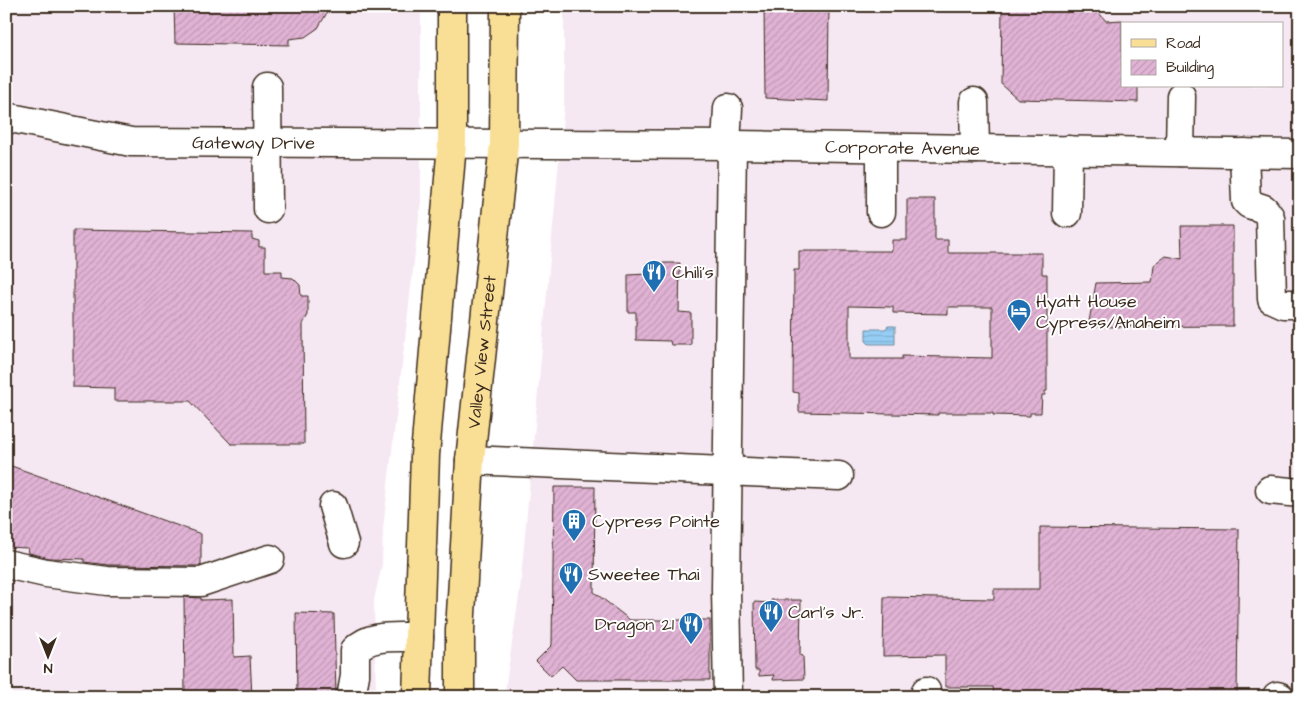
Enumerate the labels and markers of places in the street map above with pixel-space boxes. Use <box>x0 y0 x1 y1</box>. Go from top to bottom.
restaurant icon: Chili's <box>641 259 667 293</box>
place label: Chili's <box>672 260 714 285</box>
place label: Hyatt House Cypress/Anaheim <box>1036 289 1180 336</box>
hotel icon: Hyatt House Cypress/Anaheim <box>1006 298 1032 332</box>
building icon: Cypress Pointe <box>561 508 587 542</box>
place label: Cypress Pointe <box>592 509 720 535</box>
restaurant icon: Sweetee Thai <box>558 561 584 595</box>
place label: Sweetee Thai <box>588 562 700 587</box>
restaurant icon: Carl's Jr. <box>758 599 784 633</box>
place label: Carl's Jr. <box>788 600 864 625</box>
restaurant icon: Dragon 21 <box>678 611 704 645</box>
place label: Dragon 21 <box>595 612 674 638</box>

